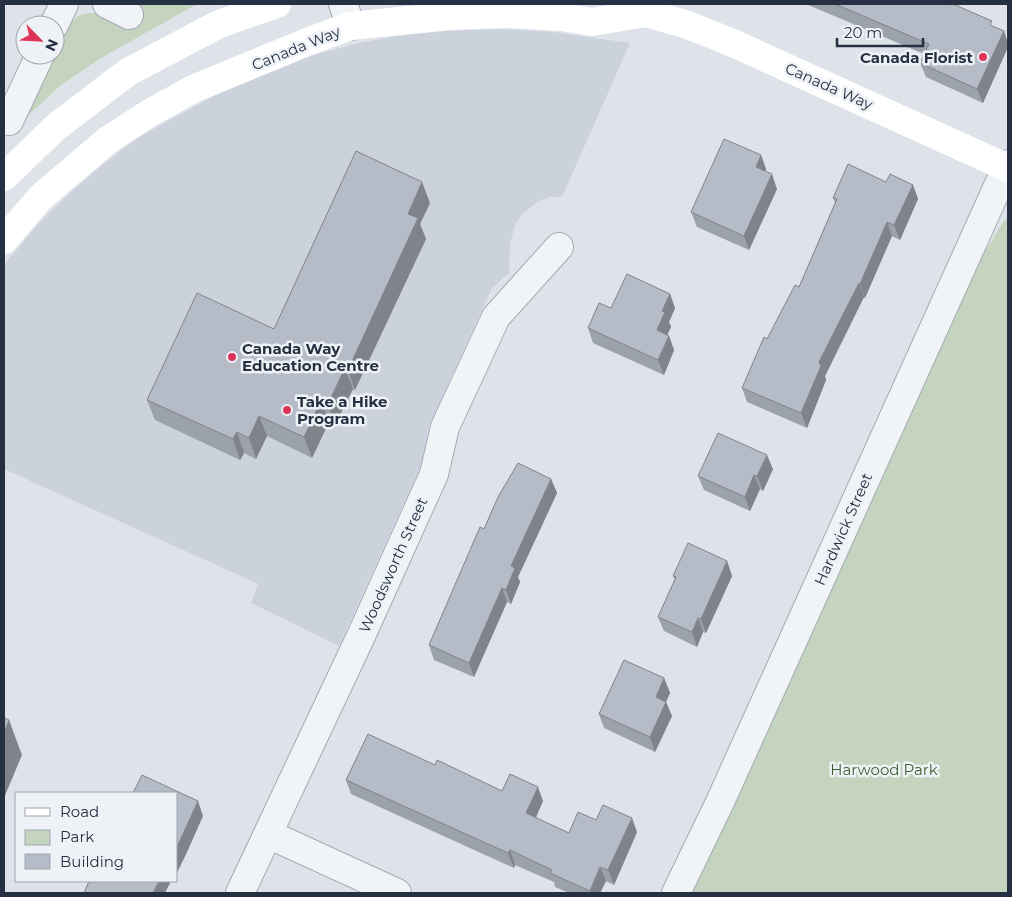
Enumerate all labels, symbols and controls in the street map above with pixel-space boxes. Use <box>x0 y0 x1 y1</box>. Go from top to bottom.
north arrow <box>15 15 65 65</box>
scale bar <box>837 15 923 47</box>
street label: Canada Way <box>249 21 344 74</box>
text: 20 m <box>844 23 882 42</box>
text: N <box>41 36 62 54</box>
place label: Canada Florist <box>860 48 973 67</box>
marker: Canada Florist <box>977 51 989 63</box>
street label: Canada Way <box>782 58 877 114</box>
place label: Canada Way Education Centre <box>242 339 379 375</box>
marker: Canada Way Education Centre <box>226 351 238 363</box>
place label: Take a Hike Program <box>297 392 387 428</box>
marker: Take a Hike Program <box>281 404 293 416</box>
street label: Hardwick Street <box>810 470 876 588</box>
street label: Woodsworth Street <box>355 494 431 636</box>
park label: Harwood Park <box>830 760 938 779</box>
legend <box>15 792 178 882</box>
text: Road <box>60 802 99 821</box>
text: Park <box>60 827 94 846</box>
text: Building <box>60 852 124 871</box>

